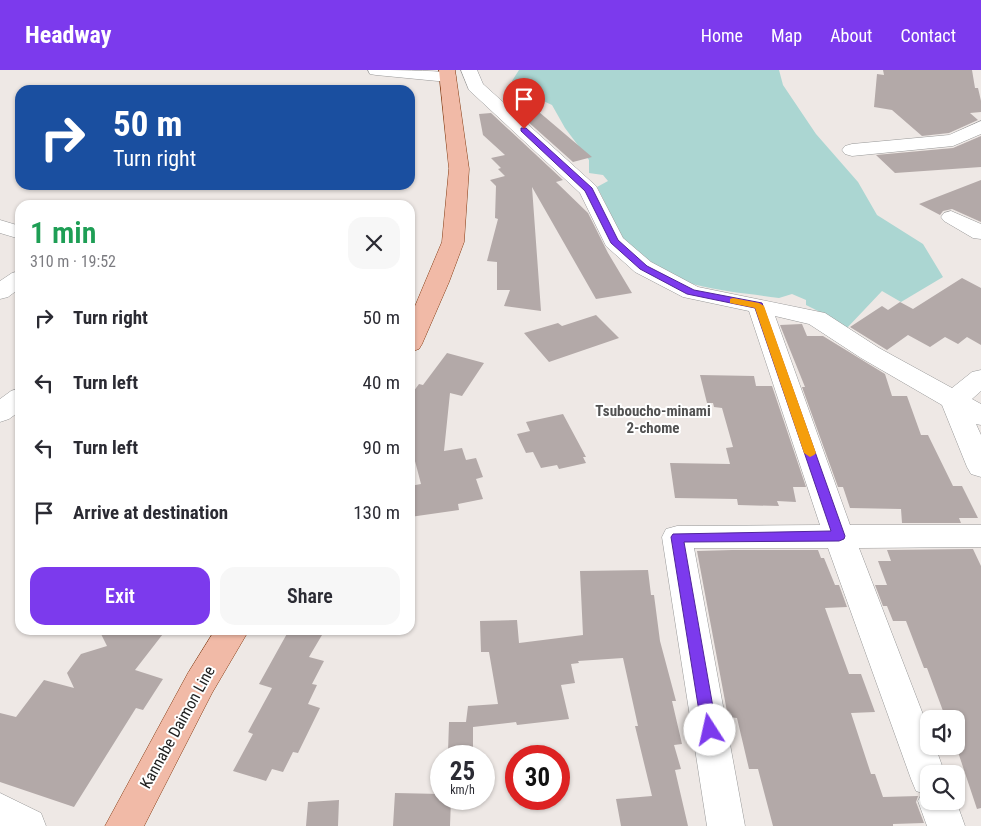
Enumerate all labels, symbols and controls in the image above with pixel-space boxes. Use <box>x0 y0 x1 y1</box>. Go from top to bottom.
text: Headway <box>25 21 111 49</box>
text: Home <box>701 25 743 46</box>
text: Map <box>771 25 802 46</box>
text: About <box>830 25 872 46</box>
text: Contact <box>900 25 956 46</box>
pin <box>503 78 545 129</box>
icon: arrive <box>510 85 538 113</box>
text: 50 m <box>113 104 182 145</box>
icon: right <box>30 105 95 170</box>
text: Turn right <box>113 146 196 171</box>
text: 1 min <box>30 215 96 250</box>
button: close <box>348 217 400 269</box>
text: 310 m · 19:52 <box>30 252 116 271</box>
icon: right <box>30 304 58 332</box>
text: Turn right <box>73 306 148 329</box>
text: 50 m <box>363 306 400 329</box>
icon: left <box>30 369 58 397</box>
text: Turn left <box>73 371 138 394</box>
text: 40 m <box>363 371 400 394</box>
district label: Tsuboucho-minami 2-chome <box>595 402 711 437</box>
icon: left <box>30 434 58 462</box>
text: Turn left <box>73 436 138 459</box>
text: 90 m <box>363 436 400 459</box>
icon: arrive <box>30 499 58 527</box>
text: Arrive at destination <box>73 501 228 524</box>
text: 130 m <box>353 501 400 524</box>
button: Exit <box>30 567 210 625</box>
button: Share <box>220 567 400 625</box>
street label: Kannabe Daimon Line <box>136 663 219 792</box>
position arrow <box>683 703 735 755</box>
map controls <box>920 710 965 810</box>
button: sound <box>920 710 965 755</box>
speed limit sign: 30 <box>505 745 570 810</box>
text: 25 <box>450 757 475 786</box>
button: search <box>920 765 965 810</box>
text: km/h <box>450 783 475 797</box>

